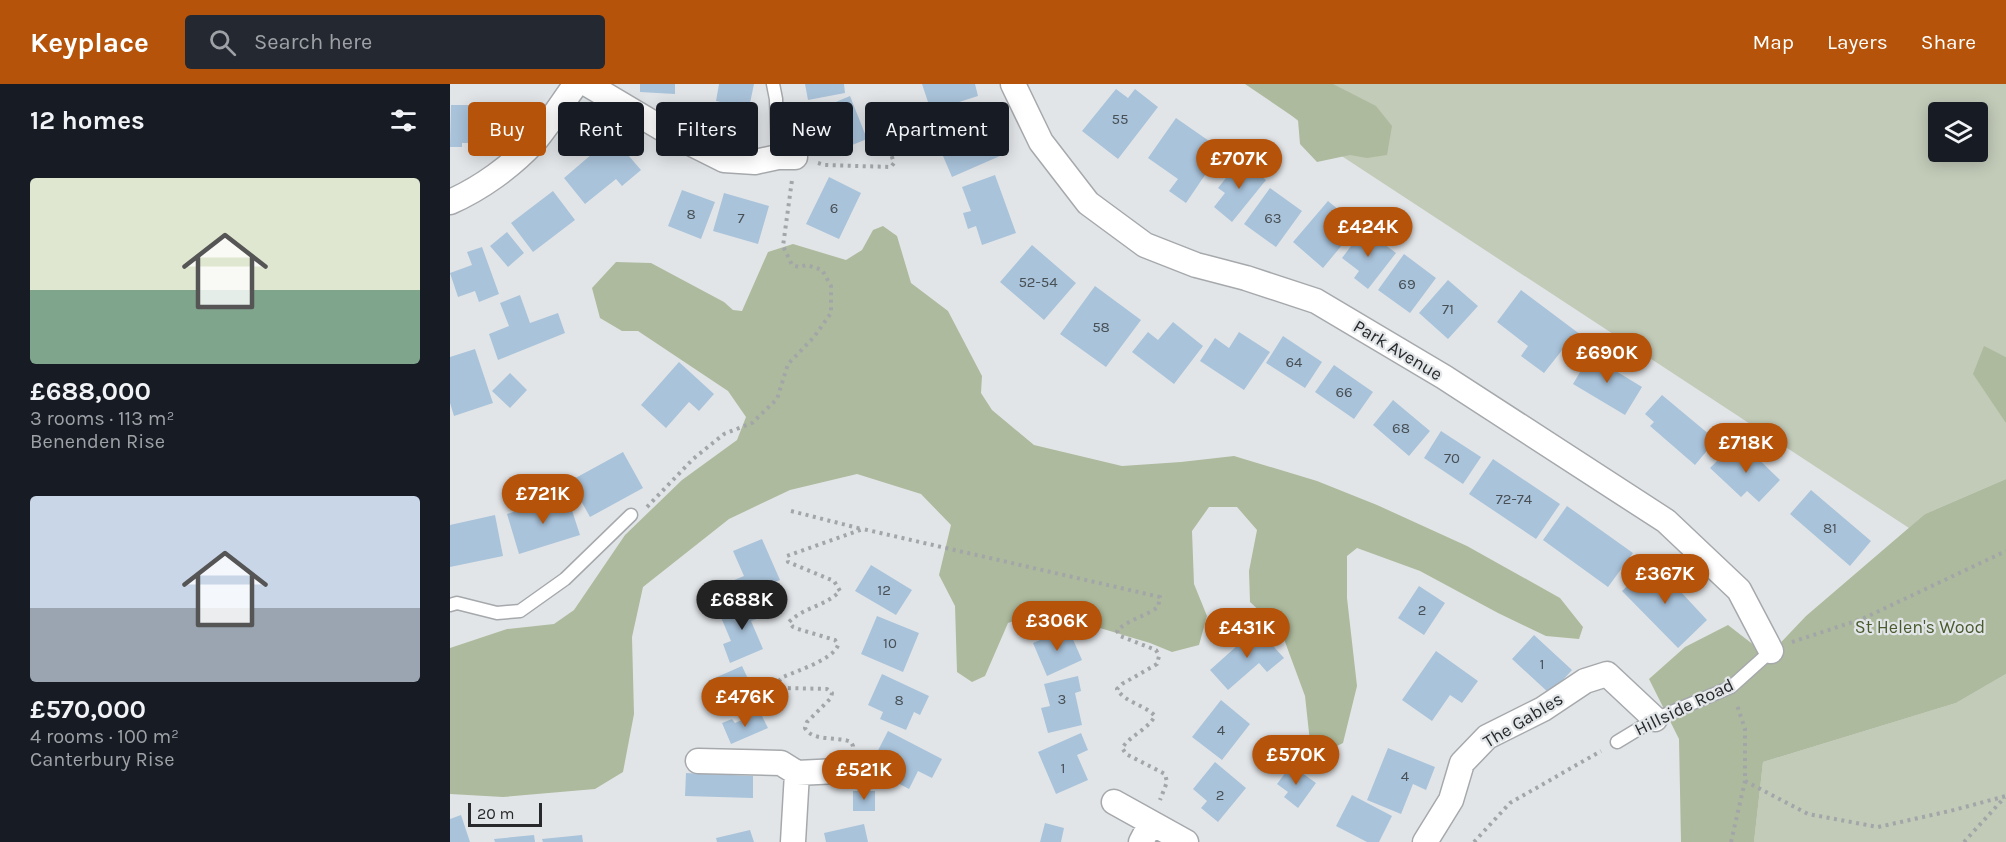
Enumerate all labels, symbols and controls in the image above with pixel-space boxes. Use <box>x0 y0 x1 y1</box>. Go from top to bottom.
search box <box>185 15 605 69</box>
text: Keyplace <box>30 26 149 59</box>
icon: search <box>206 26 239 59</box>
text: Search here <box>254 29 372 55</box>
text: Map <box>1752 30 1794 54</box>
text: Layers <box>1827 30 1888 54</box>
text: Share <box>1921 30 1976 54</box>
chip: Buy <box>468 102 546 156</box>
chip: Rent <box>558 102 644 156</box>
chip: Filters <box>656 102 758 156</box>
chip: New <box>770 102 853 156</box>
chip: Apartment <box>865 102 1009 156</box>
map controls <box>1928 102 1988 162</box>
button: layers <box>1928 102 1988 162</box>
icon: filters <box>387 104 420 137</box>
text: 12 homes <box>30 105 145 136</box>
house number: 55 <box>1112 110 1128 128</box>
pin: £707K <box>1197 139 1281 190</box>
text: £707K <box>1210 147 1268 170</box>
house number: 6 <box>830 199 838 217</box>
house number: 8 <box>686 205 696 223</box>
pin: £424K <box>1326 207 1410 258</box>
house number: 7 <box>737 209 745 227</box>
house number: 63 <box>1264 209 1282 227</box>
text: £424K <box>1337 215 1399 238</box>
icon: home <box>171 217 279 325</box>
house number: 52-54 <box>1018 273 1058 291</box>
house number: 69 <box>1398 275 1416 293</box>
house number: 71 <box>1442 300 1454 318</box>
street label: Park Avenue <box>1349 315 1447 385</box>
house number: 58 <box>1092 318 1110 336</box>
pin: £690K <box>1565 333 1649 384</box>
text: £690K <box>1576 341 1638 364</box>
house number: 64 <box>1286 353 1303 371</box>
text: £688,000 <box>30 376 151 407</box>
house number: 66 <box>1335 383 1353 401</box>
text: 3 rooms · 113 m² <box>30 407 174 430</box>
house number: 68 <box>1392 419 1410 437</box>
pin: £718K <box>1704 423 1788 474</box>
text: Benenden Rise <box>30 430 165 453</box>
text: £718K <box>1718 431 1774 454</box>
house number: 70 <box>1444 449 1460 467</box>
pin: £721K <box>501 474 585 525</box>
text: £721K <box>516 482 570 505</box>
house number: 72-74 <box>1496 490 1533 508</box>
house number: 81 <box>1823 519 1837 537</box>
icon: home <box>171 535 279 643</box>
pin: £367K <box>1623 554 1707 605</box>
text: £367K <box>1635 562 1695 585</box>
pin: £688K <box>700 580 784 631</box>
house number: 12 <box>877 581 891 599</box>
text: £688K <box>710 588 774 611</box>
pin: £306K <box>1015 601 1099 652</box>
house number: 2 <box>1418 601 1426 619</box>
pin: £431K <box>1205 608 1289 659</box>
text: £306K <box>1026 609 1088 632</box>
text: £431K <box>1219 616 1275 639</box>
park label: St Helen's Wood <box>1855 616 1985 638</box>
house number: 10 <box>883 634 897 652</box>
house number: 1 <box>1540 655 1544 673</box>
street label: Hillside Road <box>1631 673 1737 741</box>
pin: £476K <box>703 677 787 728</box>
text: £476K <box>715 685 775 708</box>
street label: The Gables <box>1479 688 1567 752</box>
house number: 3 <box>1058 690 1066 708</box>
house number: 8 <box>894 691 904 709</box>
text: £570,000 <box>30 694 146 725</box>
house number: 4 <box>1217 721 1226 739</box>
text: 4 rooms · 100 m² <box>30 725 179 748</box>
pin: £570K <box>1254 735 1338 786</box>
text: £570K <box>1266 743 1326 766</box>
text: Canterbury Rise <box>30 748 175 771</box>
pin: £521K <box>822 750 906 801</box>
text: £521K <box>836 758 892 781</box>
house number: 1 <box>1061 759 1065 777</box>
house number: 4 <box>1401 767 1410 785</box>
house number: 2 <box>1216 786 1224 804</box>
scale bar <box>468 800 542 828</box>
text: 20 m <box>477 804 515 823</box>

